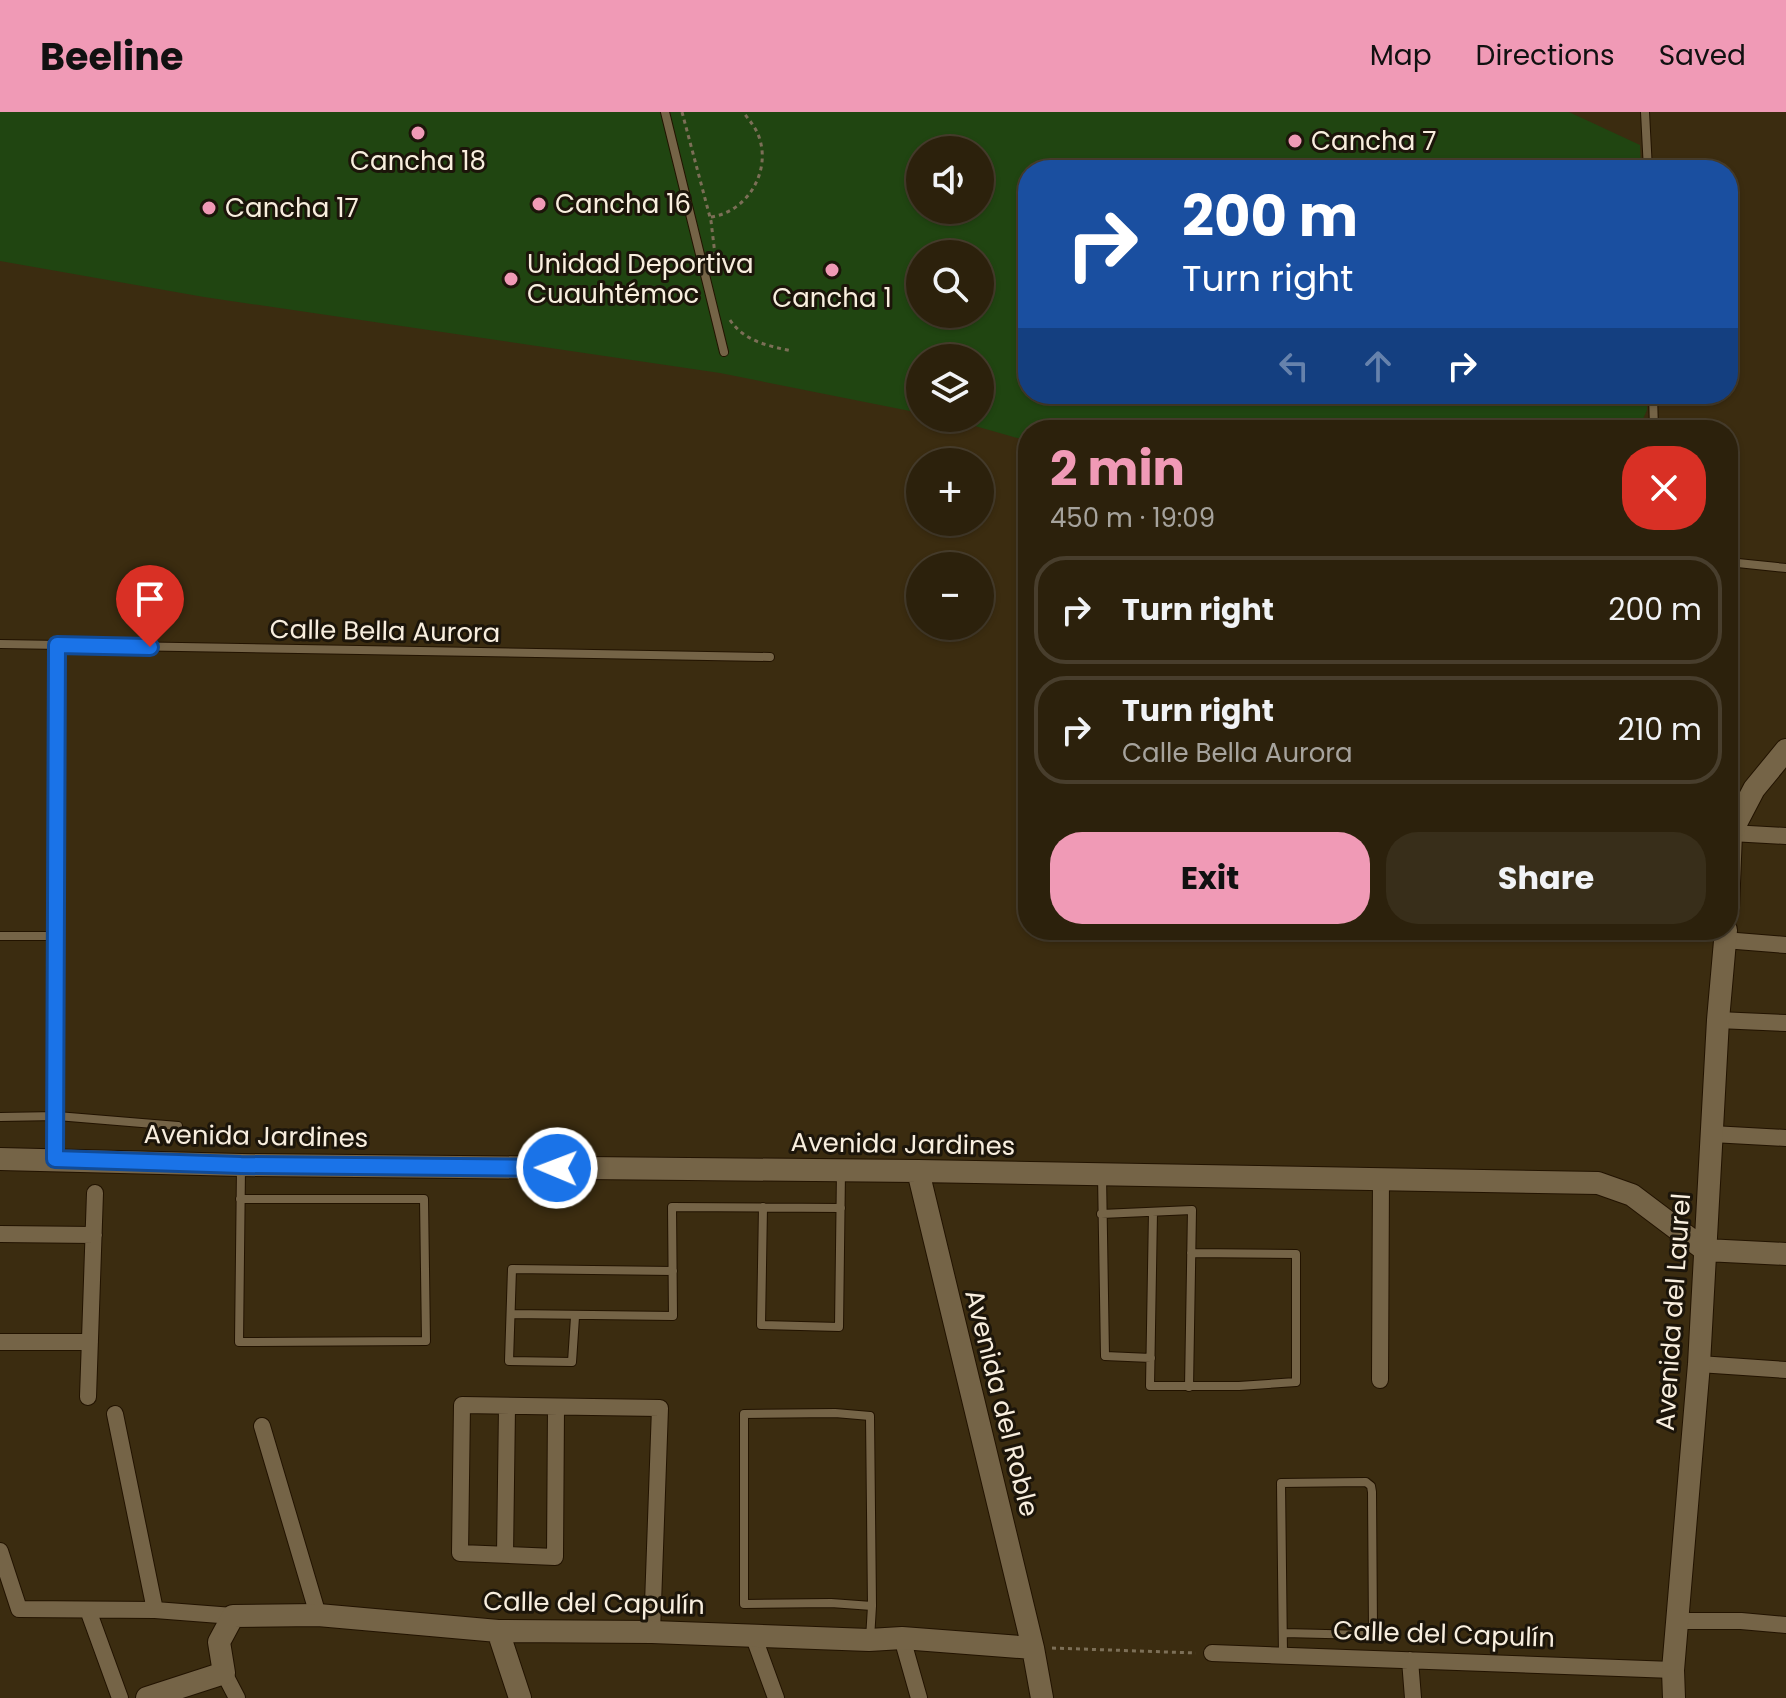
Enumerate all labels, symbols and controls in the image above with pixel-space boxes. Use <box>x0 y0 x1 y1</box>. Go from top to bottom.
text: Beeline <box>40 30 183 83</box>
text: Map <box>1370 36 1432 75</box>
text: Directions <box>1476 36 1615 75</box>
text: Saved <box>1659 36 1746 75</box>
place label: Cancha 7 <box>1311 123 1436 159</box>
marker: Cancha 18 <box>409 124 427 142</box>
marker: Cancha 7 <box>1286 132 1304 150</box>
map controls <box>906 136 994 640</box>
button: sound <box>906 136 994 224</box>
place label: Cancha 18 <box>350 143 486 179</box>
text: 200 m <box>1182 177 1358 256</box>
place label: Cancha 16 <box>555 186 691 222</box>
place label: Cancha 17 <box>225 190 359 226</box>
icon: right <box>1050 192 1154 296</box>
marker: Cancha 16 <box>530 195 548 213</box>
marker: Cancha 17 <box>200 199 218 217</box>
button: search <box>906 240 994 328</box>
place label: Unidad Deportiva Cuauhtémoc <box>527 246 754 312</box>
text: Turn right <box>1182 253 1353 304</box>
marker: Cancha 1 <box>823 261 841 279</box>
marker: Unidad Deportiva Cuauhtémoc <box>502 270 520 288</box>
place label: Cancha 1 <box>772 280 892 316</box>
button: layers <box>906 344 994 432</box>
icon: left <box>1272 344 1316 388</box>
icon: ahead <box>1356 344 1400 388</box>
icon: right <box>1440 344 1484 388</box>
text: 2 min <box>1050 435 1185 502</box>
button: close <box>1622 446 1706 530</box>
button: + <box>906 448 994 536</box>
text: 450 m · 19:09 <box>1050 500 1215 536</box>
button: − <box>906 552 994 640</box>
pin <box>116 565 184 647</box>
icon: arrive <box>128 577 172 621</box>
icon: right <box>1054 588 1098 632</box>
text: Turn right <box>1122 588 1274 631</box>
text: 200 m <box>1608 588 1702 631</box>
street label: Calle Bella Aurora <box>269 611 501 651</box>
text: Turn right <box>1122 689 1274 732</box>
icon: right <box>1054 708 1098 752</box>
text: 210 m <box>1617 708 1702 751</box>
text: Calle Bella Aurora <box>1122 735 1353 771</box>
button: Exit <box>1050 832 1370 924</box>
button: Share <box>1386 832 1706 924</box>
street label: Avenida Jardines <box>143 1116 369 1156</box>
street label: Avenida Jardines <box>790 1124 1016 1164</box>
position arrow <box>515 1126 599 1210</box>
street label: Avenida del Laurel <box>1647 1192 1699 1432</box>
street label: Avenida del Roble <box>956 1286 1048 1520</box>
street label: Calle del Capulín <box>483 1583 705 1623</box>
street label: Calle del Capulín <box>1333 1612 1555 1656</box>

